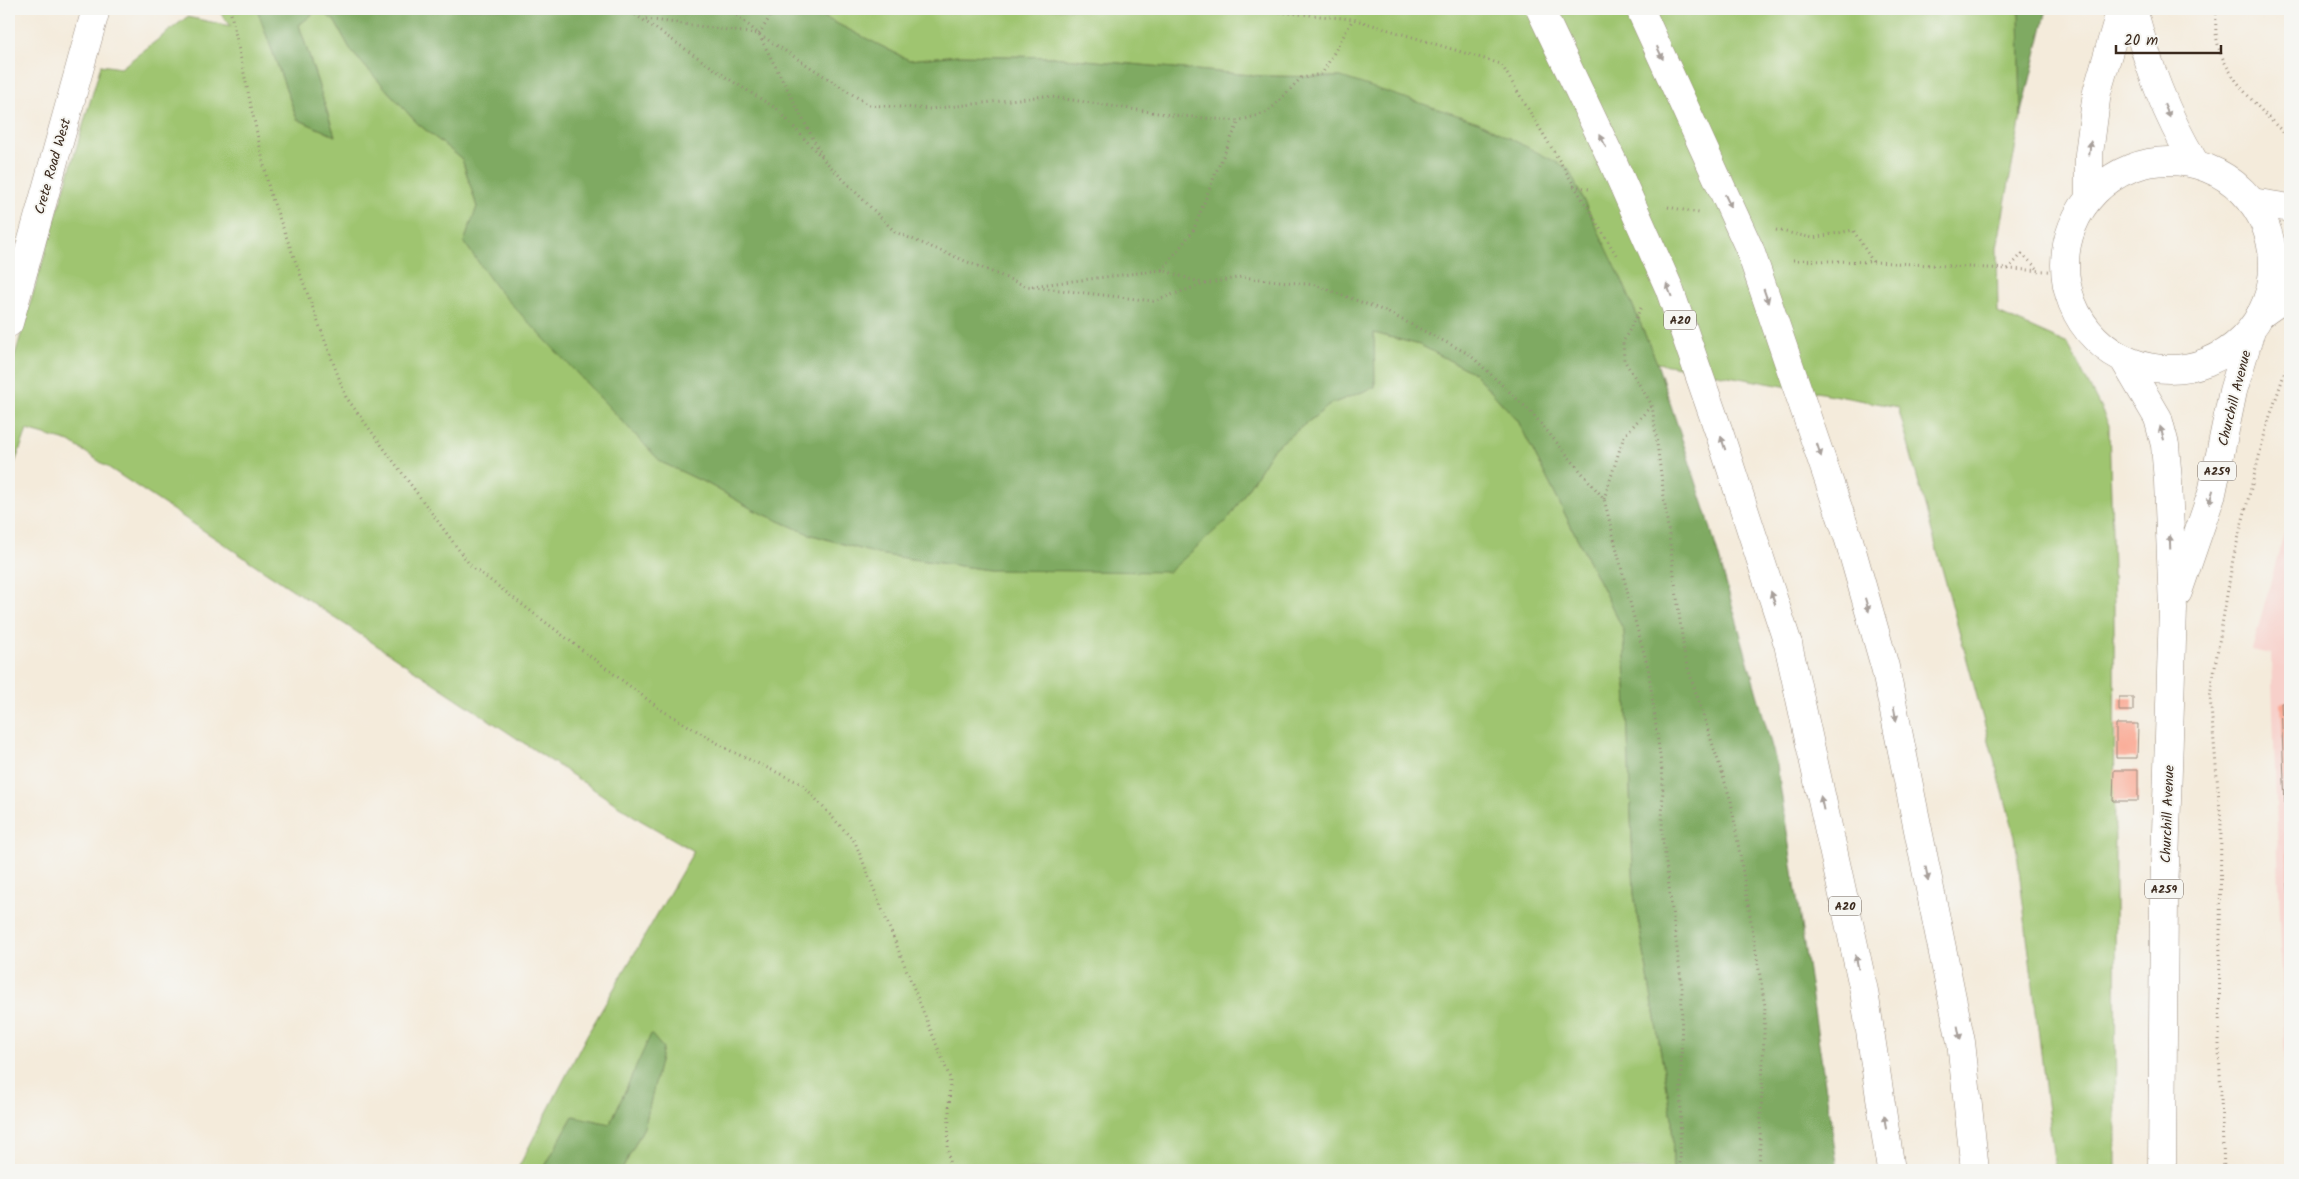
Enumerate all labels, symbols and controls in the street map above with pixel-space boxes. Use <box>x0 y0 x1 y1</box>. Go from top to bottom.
scale bar <box>2116 22 2222 54</box>
text: 20 m <box>2124 29 2158 53</box>
one-way arrow <box>1656 46 1664 60</box>
one-way arrow <box>2164 104 2172 118</box>
street label: Crete Road West <box>29 115 77 217</box>
one-way arrow <box>1599 134 1607 149</box>
one-way arrow <box>2086 140 2094 156</box>
one-way arrow <box>1724 194 1732 208</box>
one-way arrow <box>1665 282 1673 297</box>
one-way arrow <box>1762 289 1770 304</box>
road number: A20 <box>1664 310 1696 330</box>
street label: Churchill Avenue <box>2212 347 2258 448</box>
one-way arrow <box>2158 425 2166 440</box>
one-way arrow <box>1719 435 1727 450</box>
one-way arrow <box>1816 442 1823 457</box>
road number: A259 <box>2198 462 2236 481</box>
one-way arrow <box>2206 489 2214 504</box>
one-way arrow <box>2166 533 2174 549</box>
one-way arrow <box>1768 590 1776 605</box>
one-way arrow <box>1864 598 1872 613</box>
one-way arrow <box>1891 707 1899 722</box>
street label: Churchill Avenue <box>2155 764 2181 863</box>
one-way arrow <box>1818 795 1826 811</box>
one-way arrow <box>1923 866 1931 881</box>
road number: A259 <box>2145 880 2183 899</box>
road number: A20 <box>1829 896 1861 916</box>
one-way arrow <box>1853 954 1861 969</box>
one-way arrow <box>1955 1025 1963 1041</box>
one-way arrow <box>1880 1114 1888 1130</box>

